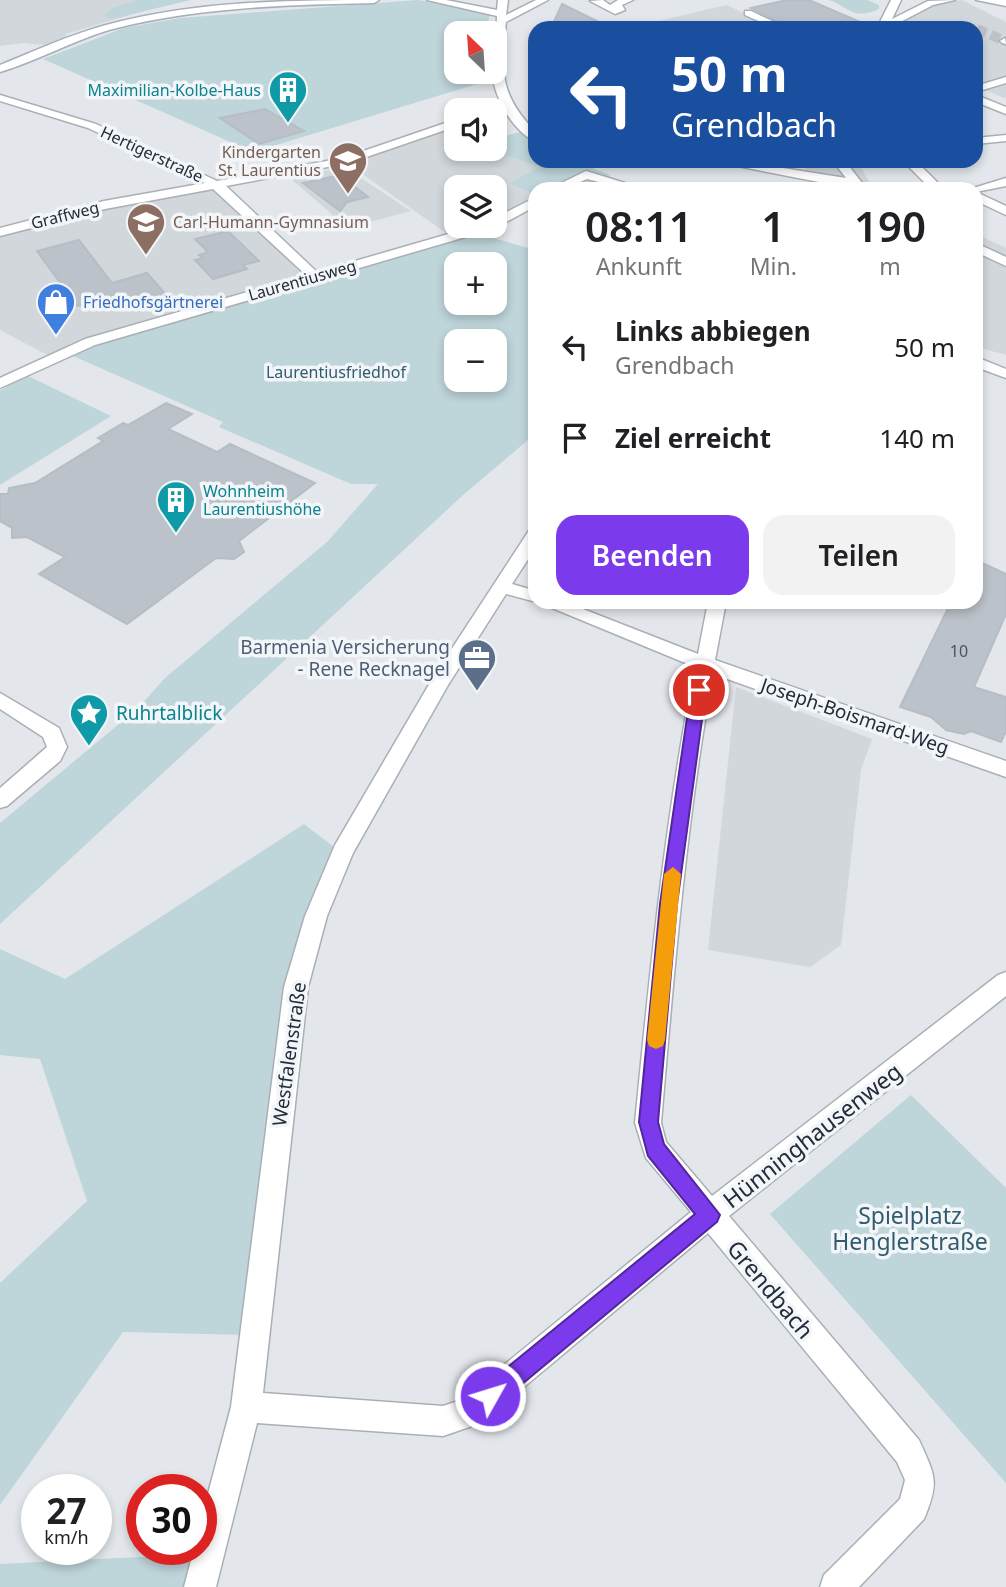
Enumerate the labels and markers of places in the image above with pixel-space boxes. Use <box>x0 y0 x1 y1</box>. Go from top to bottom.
building icon: Maximilian-Kolbe-Haus <box>267 69 309 124</box>
place label: Maximilian-Kolbe-Haus <box>87 79 261 101</box>
school or university icon: Kindergarten St. Laurentius <box>327 140 369 195</box>
place label: Kindergarten St. Laurentius <box>218 141 321 181</box>
school or university icon: Carl-Humann-Gymnasium <box>125 201 167 256</box>
place label: Carl-Humann-Gymnasium <box>173 211 369 233</box>
shop icon: Friedhofsgärtnerei <box>35 281 77 336</box>
place label: Friedhofsgärtnerei <box>83 291 223 313</box>
building icon: Wohnheim Laurentiushöhe <box>155 479 197 534</box>
place label: Wohnheim Laurentiushöhe <box>203 480 321 520</box>
place label: Barmenia Versicherung - Rene Recknagel <box>240 634 450 682</box>
office icon: Barmenia Versicherung - Rene Recknagel <box>456 637 498 692</box>
pin <box>669 660 729 720</box>
place icon: Ruhrtalblick <box>68 692 110 747</box>
place label: Ruhrtalblick <box>116 700 222 726</box>

